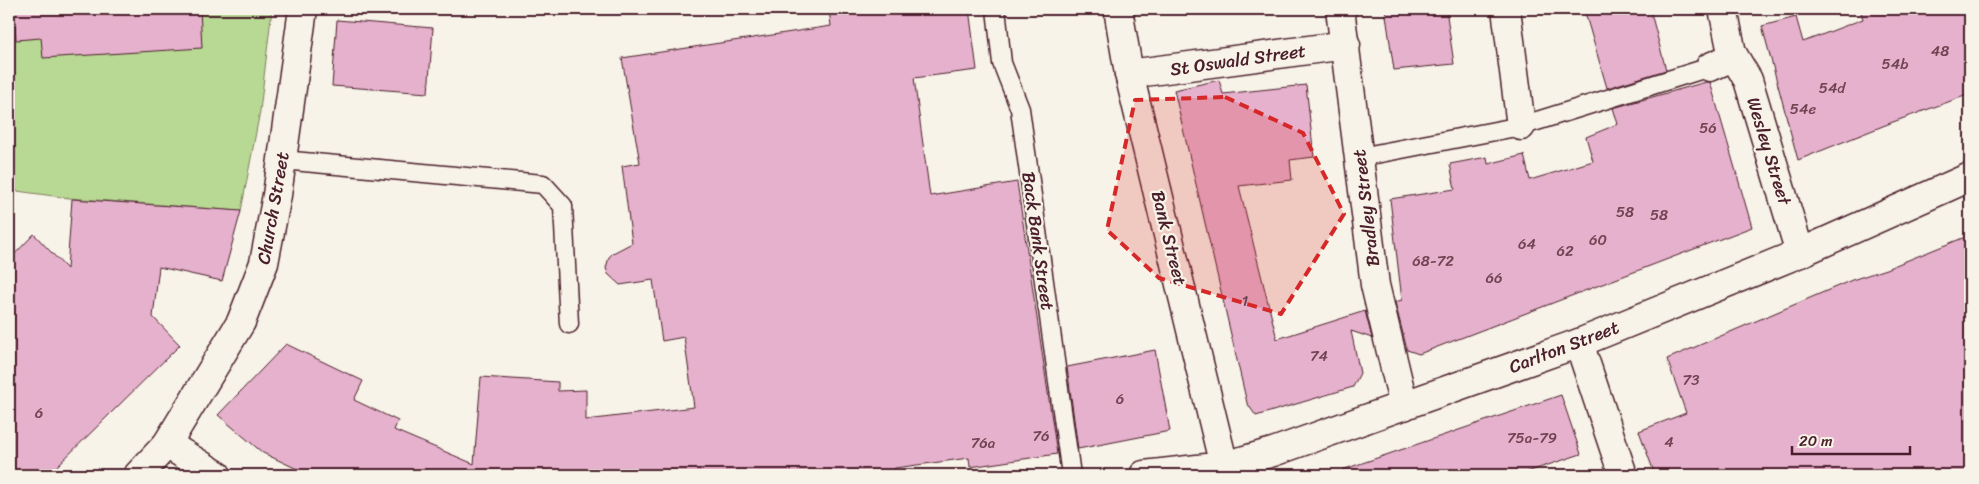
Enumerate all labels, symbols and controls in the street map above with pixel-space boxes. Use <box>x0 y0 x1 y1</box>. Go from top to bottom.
street label: St Oswald Street <box>1168 35 1308 85</box>
house number: 48 <box>1931 38 1949 64</box>
house number: 54b <box>1882 51 1908 77</box>
house number: 54d <box>1819 75 1846 101</box>
street label: Wesley Street <box>1737 93 1801 210</box>
house number: 54e <box>1790 96 1816 122</box>
house number: 56 <box>1699 115 1717 141</box>
street label: Bradley Street <box>1343 147 1389 269</box>
street label: Church Street <box>247 149 299 267</box>
street label: Back Bank Street <box>1012 170 1064 312</box>
street label: Bank Street <box>1142 187 1196 289</box>
house number: 58 <box>1616 199 1634 225</box>
house number: 58 <box>1650 202 1668 228</box>
house number: 60 <box>1589 227 1607 253</box>
house number: 64 <box>1518 231 1536 257</box>
house number: 62 <box>1556 238 1574 264</box>
house number: 68-72 <box>1412 248 1454 274</box>
house number: 66 <box>1485 265 1503 291</box>
house number: 1 <box>1242 288 1248 314</box>
street label: Carlton Street <box>1504 311 1624 383</box>
house number: 74 <box>1310 343 1328 369</box>
house number: 73 <box>1683 367 1699 393</box>
house number: 6 <box>1116 386 1124 412</box>
house number: 6 <box>35 400 43 426</box>
house number: 76 <box>1032 423 1050 449</box>
scale bar <box>1792 424 1909 456</box>
house number: 75a-79 <box>1507 425 1557 451</box>
text: 20 m <box>1799 428 1833 454</box>
house number: 4 <box>1664 429 1674 455</box>
house number: 76a <box>971 430 996 456</box>

